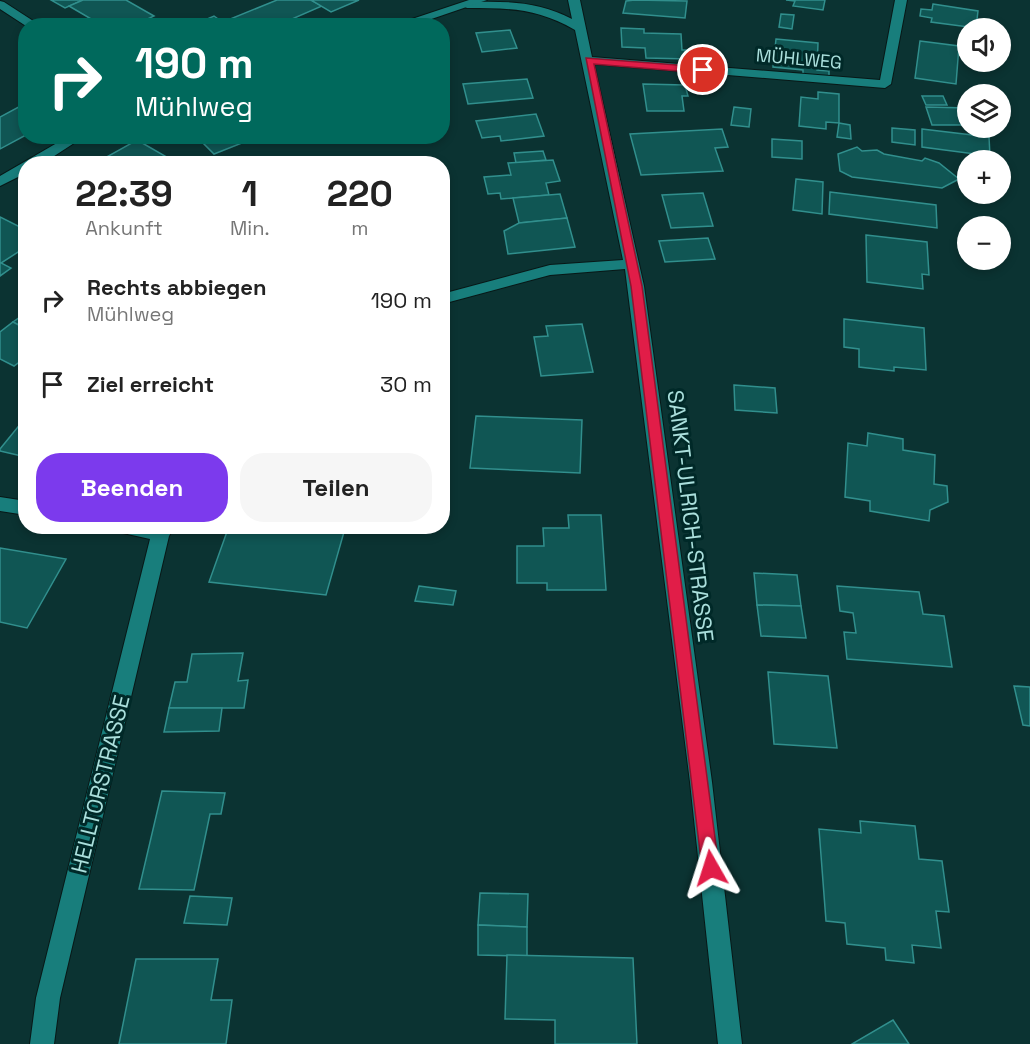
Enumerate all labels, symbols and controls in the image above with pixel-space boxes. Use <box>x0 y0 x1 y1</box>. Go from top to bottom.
map controls <box>957 18 1011 270</box>
button: sound <box>957 18 1011 72</box>
text: 190 m <box>135 37 254 90</box>
icon: right <box>36 42 114 120</box>
street label: MÜHLWEG <box>755 43 843 74</box>
pin <box>677 44 728 95</box>
icon: arrive <box>686 53 719 86</box>
button: layers <box>957 84 1011 138</box>
text: Mühlweg <box>135 89 253 124</box>
button: + <box>957 150 1011 204</box>
text: 22:39 <box>75 171 173 217</box>
text: 1 <box>242 171 258 217</box>
text: 220 <box>327 171 393 217</box>
text: Ankunft <box>85 215 163 241</box>
text: Min. <box>230 215 270 241</box>
text: m <box>351 215 368 241</box>
button: − <box>957 216 1011 270</box>
text: Rechts abbiegen <box>87 273 267 301</box>
icon: right <box>36 284 69 317</box>
text: 190 m <box>371 286 432 314</box>
text: Mühlweg <box>87 301 174 327</box>
icon: arrive <box>36 368 69 401</box>
text: Ziel erreicht <box>87 370 214 398</box>
text: 30 m <box>380 370 432 398</box>
street label: SANKT-ULRICH-STRASSE <box>662 388 720 644</box>
button: Beenden <box>36 453 228 522</box>
button: Teilen <box>240 453 432 522</box>
street label: HELLTORSTRASSE <box>64 692 136 876</box>
position arrow <box>679 836 743 900</box>

